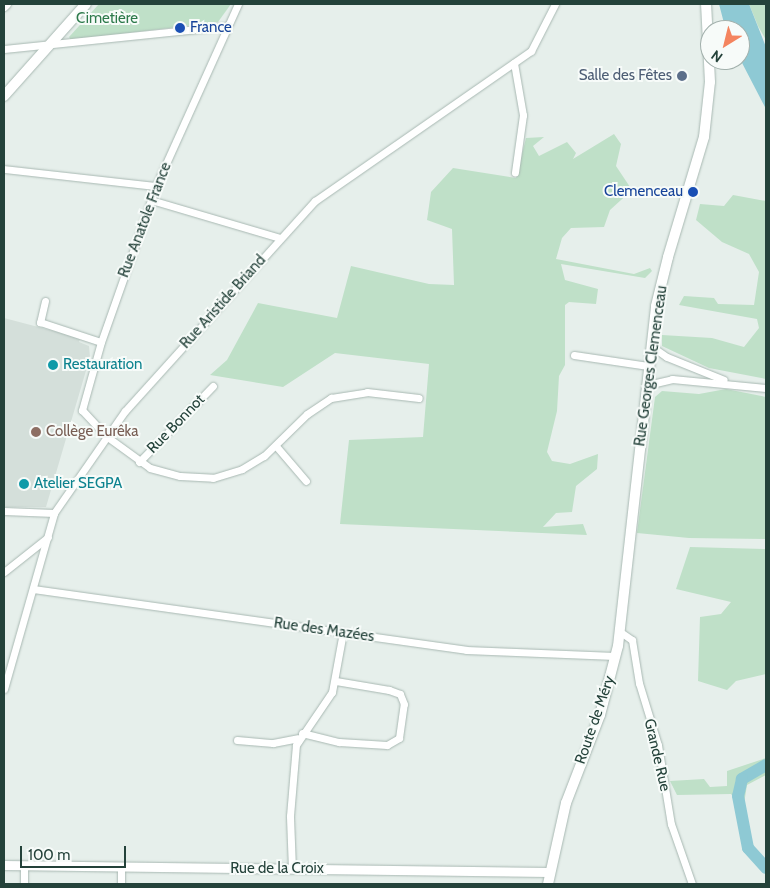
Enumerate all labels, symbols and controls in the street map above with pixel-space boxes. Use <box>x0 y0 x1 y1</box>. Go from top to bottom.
park label: Cimetière <box>76 10 138 28</box>
place label: France <box>190 19 232 37</box>
north arrow <box>700 20 750 70</box>
marker: France <box>174 22 186 34</box>
text: N <box>707 46 726 67</box>
place label: Salle des Fêtes <box>579 67 672 85</box>
marker: Salle des Fêtes <box>676 70 688 82</box>
street label: Rue Anatole France <box>115 160 175 280</box>
place label: Clemenceau <box>604 183 683 201</box>
marker: Clemenceau <box>687 186 699 198</box>
street label: Rue Aristide Briand <box>176 252 270 352</box>
street label: Rue Georges Clemenceau <box>631 284 671 448</box>
place label: Restauration <box>63 356 142 374</box>
marker: Restauration <box>47 359 59 371</box>
street label: Rue Bonnot <box>143 391 209 457</box>
place label: Collège Eurêka <box>46 423 138 441</box>
marker: Collège Eurêka <box>30 426 42 438</box>
place label: Atelier SEGPA <box>34 475 122 493</box>
marker: Atelier SEGPA <box>18 478 30 490</box>
street label: Rue des Mazées <box>273 614 375 646</box>
street label: Route de Méry <box>571 673 619 767</box>
street label: Grande Rue <box>640 717 674 793</box>
scale bar <box>22 836 129 868</box>
text: 100 m <box>28 846 70 864</box>
street label: Rue de la Croix <box>230 860 324 878</box>

